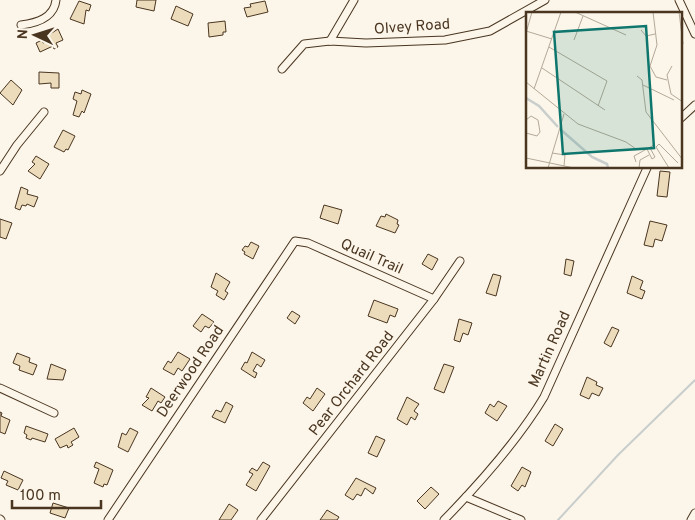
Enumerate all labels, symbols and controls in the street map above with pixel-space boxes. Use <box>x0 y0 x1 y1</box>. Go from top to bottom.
north arrow <box>10 10 60 60</box>
inset map <box>526 12 682 169</box>
street label: Olvey Road <box>373 15 451 40</box>
text: N <box>15 29 32 40</box>
street label: Quail Trail <box>337 235 406 280</box>
street label: Martin Road <box>525 308 576 391</box>
street label: Deerwood Road <box>153 322 229 421</box>
street label: Pear Orchard Road <box>305 328 399 440</box>
scale bar <box>12 478 101 510</box>
text: 100 m <box>20 487 61 506</box>

